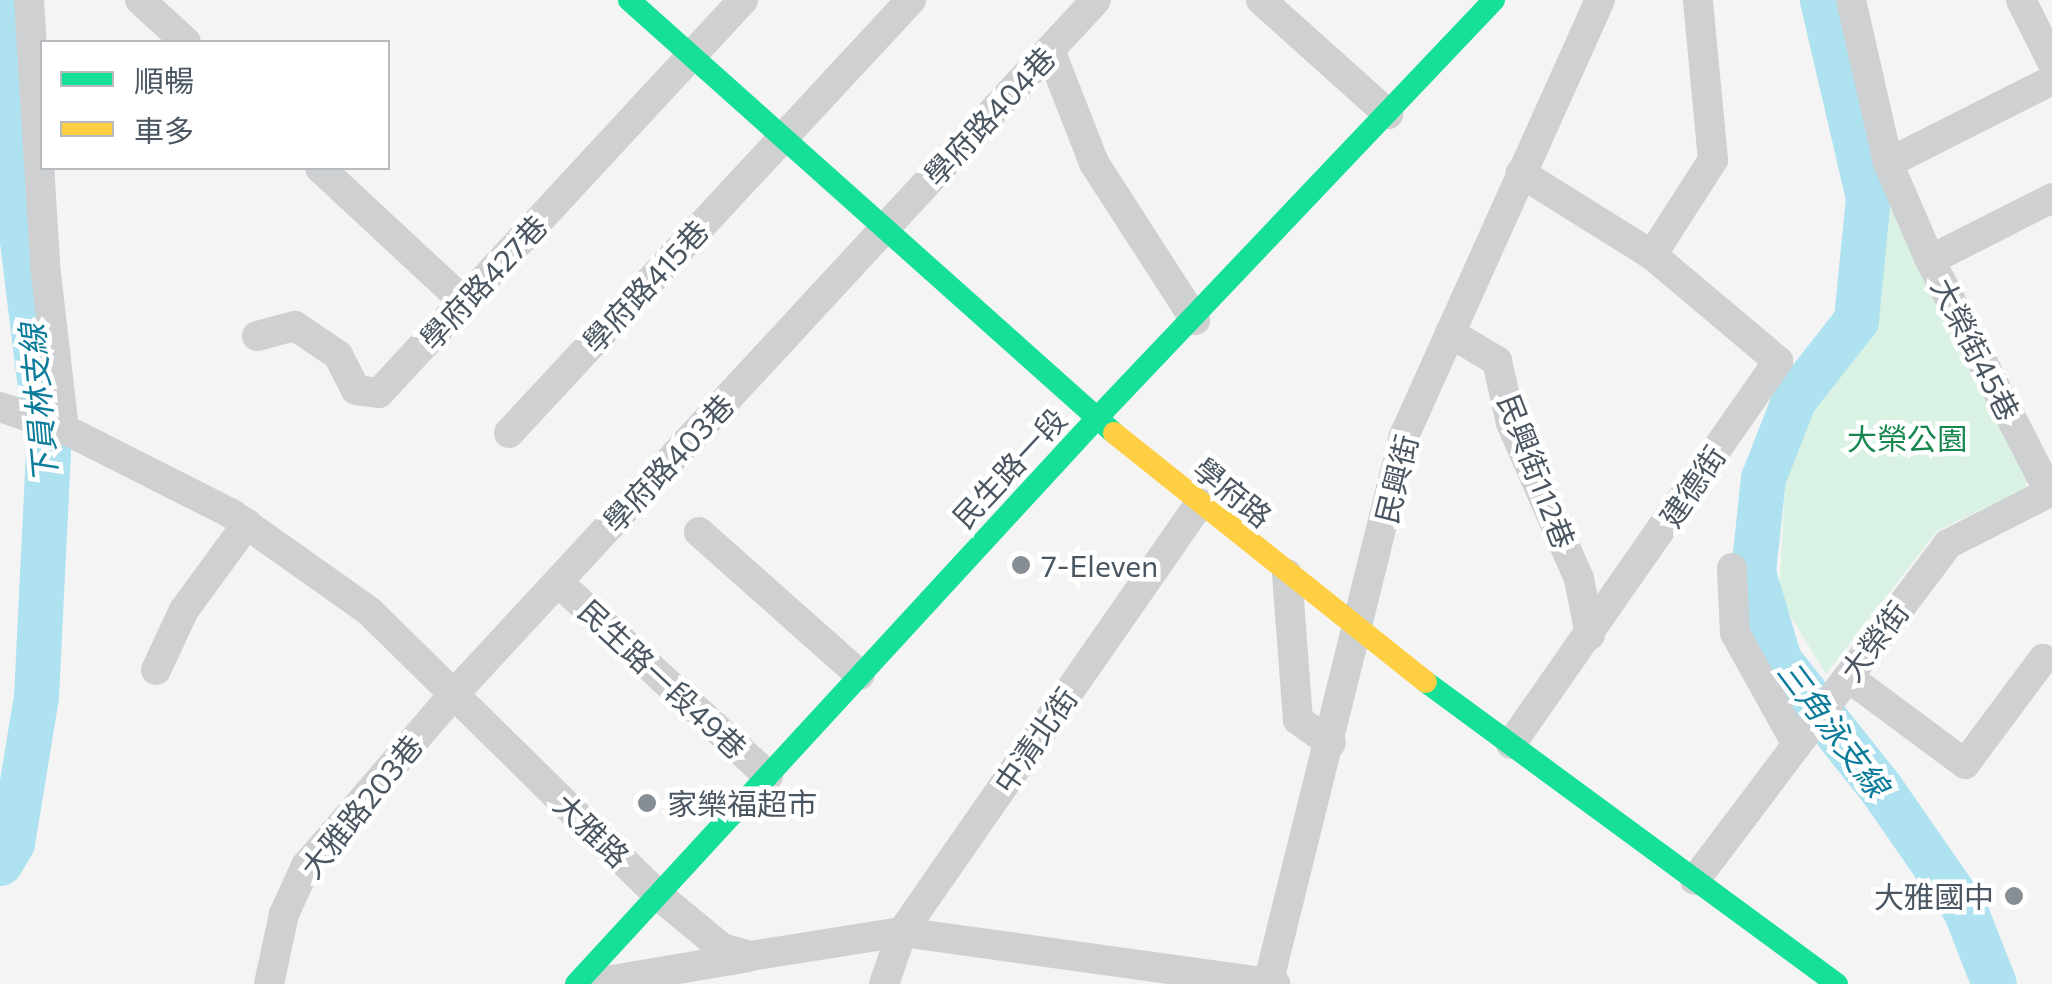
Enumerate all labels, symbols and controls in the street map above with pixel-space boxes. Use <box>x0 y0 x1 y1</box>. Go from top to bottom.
legend <box>40 40 390 170</box>
street label: 學府路404巷 <box>916 40 1062 192</box>
text: 順暢 <box>134 61 194 98</box>
text: 車多 <box>134 111 194 148</box>
street label: 學府路427巷 <box>412 208 554 356</box>
street label: 學府路415巷 <box>575 213 715 359</box>
street label: 大榮街45巷 <box>1925 272 2027 426</box>
water label: 下員林支線 <box>12 323 64 485</box>
street label: 學府路403巷 <box>595 387 741 539</box>
street label: 民興街112巷 <box>1491 389 1583 553</box>
street label: 民生路一段 <box>945 401 1073 535</box>
park label: 大榮公園 <box>1847 420 1967 456</box>
street label: 民興街 <box>1368 431 1424 527</box>
street label: 建德街 <box>1652 439 1732 533</box>
street label: 學府路 <box>1187 450 1279 534</box>
place label: 7-Eleven <box>1041 547 1158 583</box>
marker: 7-Eleven <box>1010 554 1032 576</box>
street label: 民生路一段49巷 <box>572 592 754 766</box>
street label: 大榮街 <box>1833 594 1915 688</box>
water label: 三角泳支線 <box>1771 653 1897 803</box>
street label: 中清北街 <box>986 681 1084 799</box>
street label: 大雅路203巷 <box>293 727 429 885</box>
place label: 家樂福超市 <box>667 785 817 821</box>
street label: 大雅路 <box>547 786 637 874</box>
marker: 家樂福超市 <box>636 792 658 814</box>
place label: 大雅國中 <box>1874 878 1994 914</box>
marker: 大雅國中 <box>2003 885 2025 907</box>

